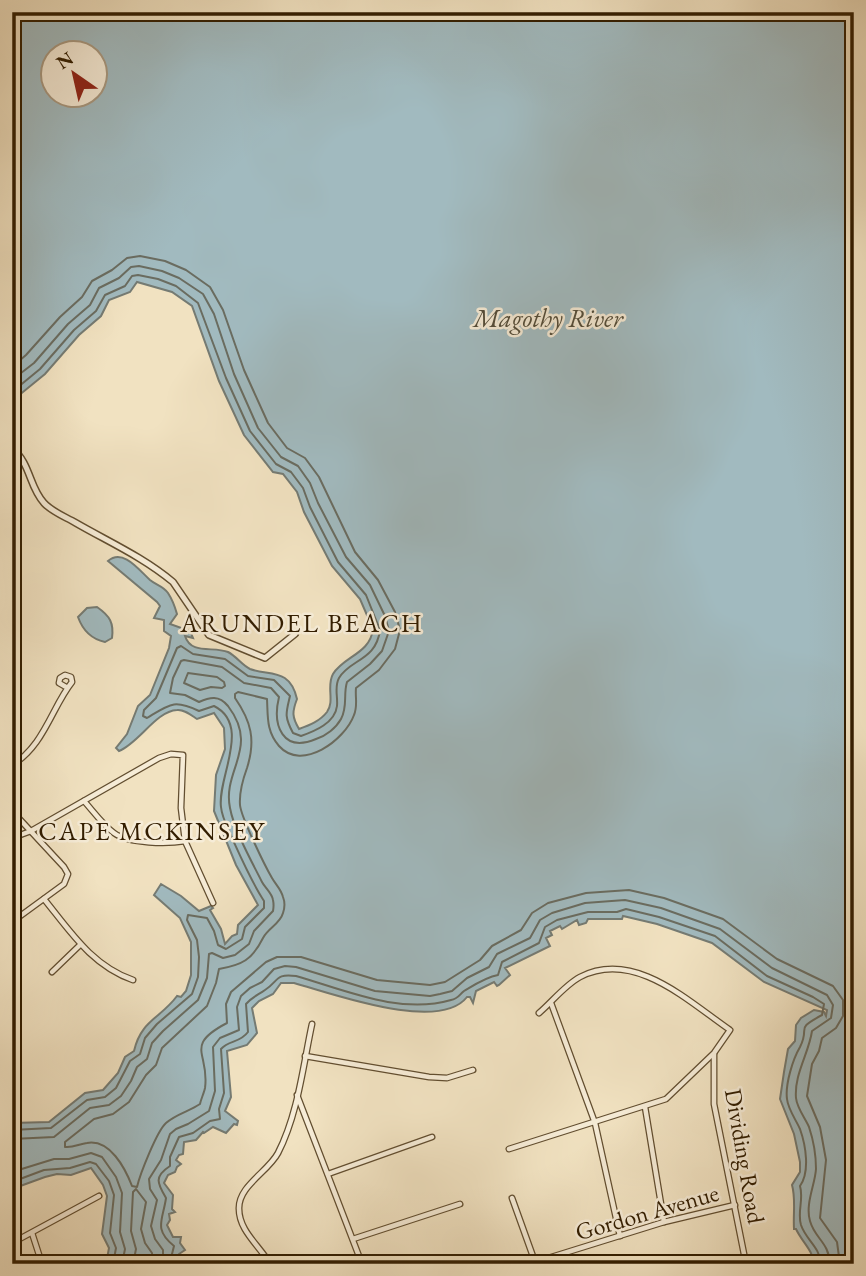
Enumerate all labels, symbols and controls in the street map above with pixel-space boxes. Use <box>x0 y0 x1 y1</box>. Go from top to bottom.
north arrow <box>38 38 108 108</box>
text: N <box>51 45 79 75</box>
water label: Magothy River <box>471 301 624 335</box>
district label: ARUNDEL BEACH <box>179 606 424 640</box>
district label: CAPE MCKINSEY <box>38 814 266 848</box>
street label: Dividing Road <box>718 1086 772 1227</box>
street label: Gordon Avenue <box>572 1177 722 1247</box>

